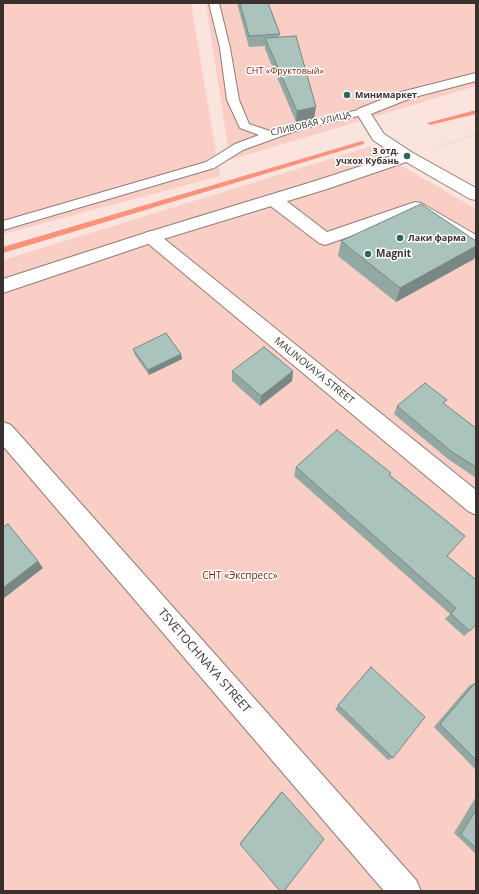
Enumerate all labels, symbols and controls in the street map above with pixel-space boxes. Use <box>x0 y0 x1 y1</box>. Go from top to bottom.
park label: СНТ «Фруктовый» <box>246 66 324 76</box>
marker: Минимаркет <box>342 90 352 100</box>
place label: Минимаркет <box>355 90 417 100</box>
street label: СЛИВОВАЯ УЛИЦА <box>270 109 352 139</box>
place label: 3 отд. учхох Кубань <box>336 146 399 167</box>
marker: 3 отд. учхох Кубань <box>402 151 412 161</box>
marker: Лаки фарма <box>395 233 405 243</box>
place label: Лаки фарма <box>408 233 466 243</box>
place label: Magnit <box>376 248 411 260</box>
marker: Magnit <box>363 249 373 259</box>
street label: MALINOVAYA STREET <box>272 335 356 407</box>
park label: СНТ «Экспресс» <box>202 570 278 582</box>
street label: TSVETOCHNAYA STREET <box>155 606 253 716</box>

